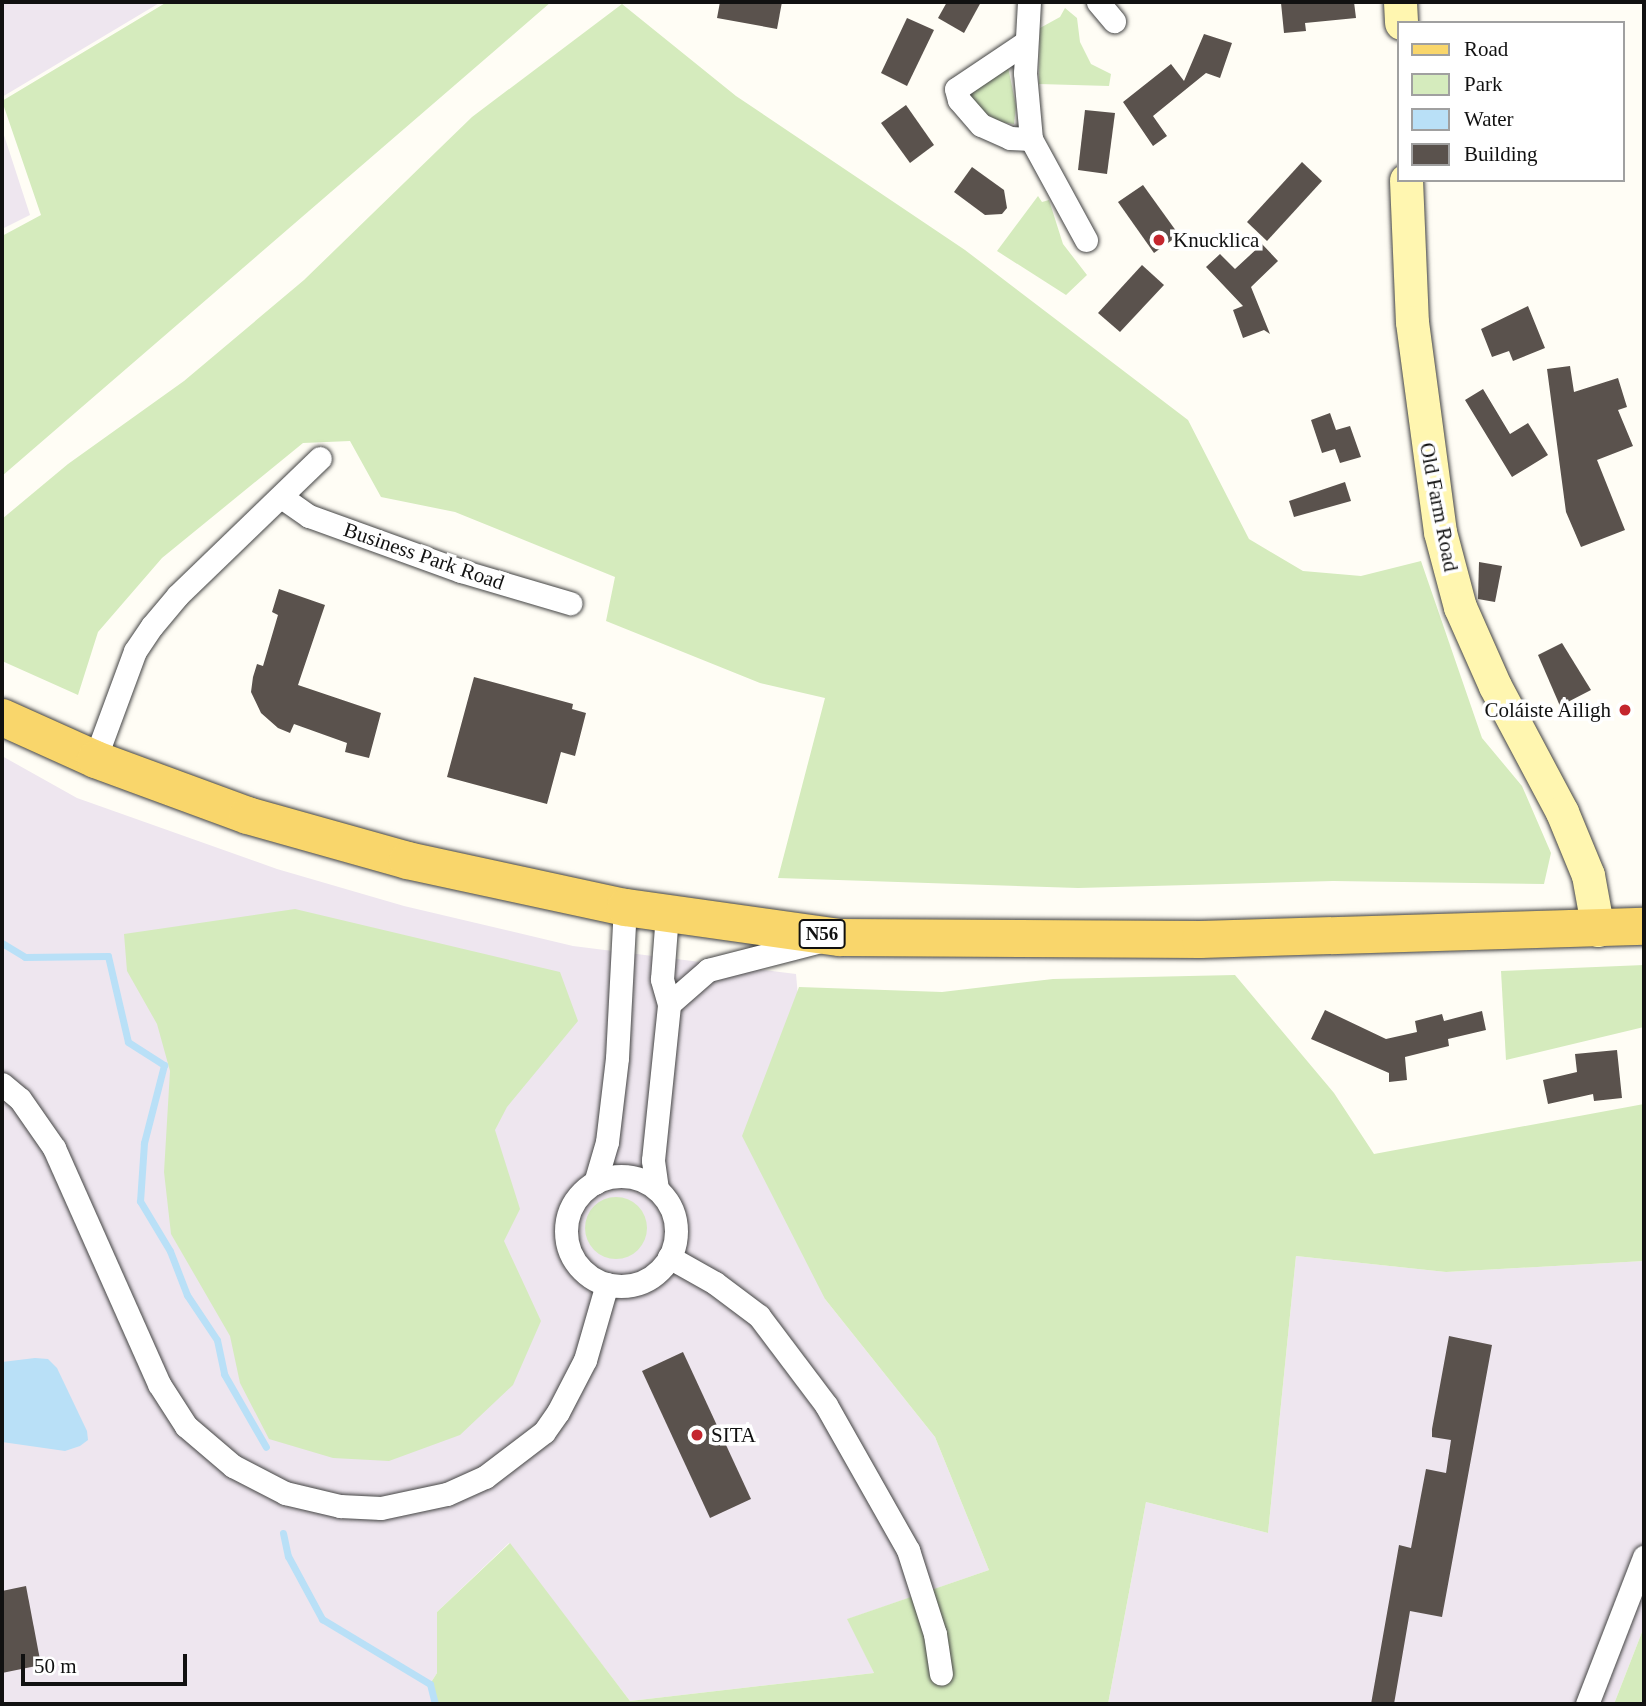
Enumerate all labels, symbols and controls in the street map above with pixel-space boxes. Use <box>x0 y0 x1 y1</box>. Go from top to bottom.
legend <box>1398 21 1625 182</box>
text: Road <box>1464 37 1508 61</box>
text: Park <box>1464 72 1503 96</box>
text: Water <box>1464 107 1514 131</box>
text: Building <box>1464 142 1538 166</box>
place label: Knucklica <box>1173 227 1259 253</box>
marker: Knucklica <box>1151 232 1167 248</box>
street label: Old Farm Road <box>1414 440 1464 574</box>
street label: Business Park Road <box>340 517 508 595</box>
place label: Coláiste Ailigh <box>1483 697 1611 723</box>
marker: Coláiste Ailigh <box>1617 702 1633 718</box>
road number: N56 <box>798 918 846 950</box>
place label: SITA <box>711 1422 756 1448</box>
marker: SITA <box>689 1427 705 1443</box>
scale bar <box>24 1640 191 1684</box>
text: 50 m <box>34 1654 77 1678</box>

